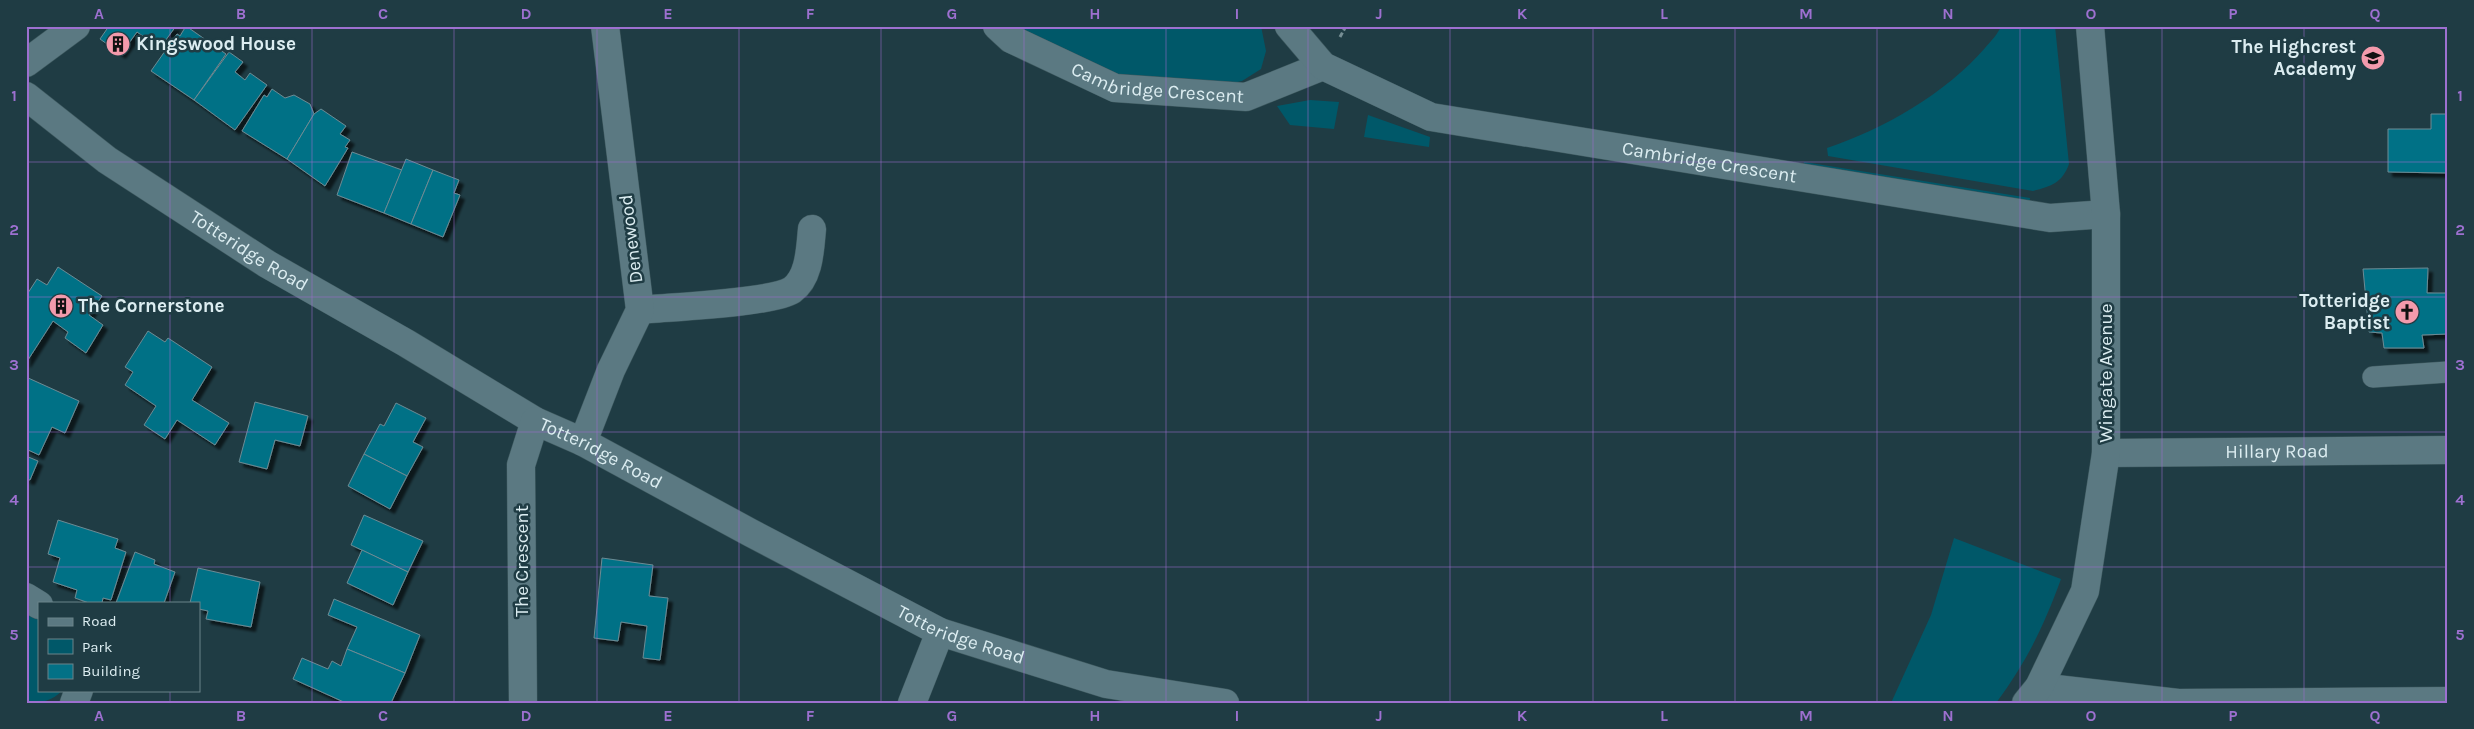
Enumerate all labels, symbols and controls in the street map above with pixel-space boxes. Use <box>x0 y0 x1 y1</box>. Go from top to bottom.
text: A <box>94 4 104 23</box>
text: B <box>236 4 246 23</box>
text: C <box>378 4 388 23</box>
text: D <box>521 4 532 23</box>
text: E <box>663 4 673 23</box>
text: F <box>806 4 815 23</box>
text: G <box>947 4 957 23</box>
text: H <box>1089 4 1101 23</box>
text: I <box>1235 4 1239 23</box>
text: J <box>1375 4 1383 23</box>
text: K <box>1517 4 1528 23</box>
text: L <box>1660 4 1668 23</box>
text: M <box>1799 4 1813 23</box>
text: N <box>1942 4 1954 23</box>
text: O <box>2086 4 2097 23</box>
text: P <box>2228 4 2238 23</box>
text: Q <box>2370 4 2381 23</box>
building icon: Kingswood House <box>105 31 131 57</box>
place label: Kingswood House <box>136 33 296 55</box>
place label: The Highcrest Academy <box>2232 36 2356 80</box>
school or university icon: The Highcrest Academy <box>2360 45 2386 71</box>
street label: Cambridge Crescent <box>1068 58 1245 108</box>
text: 1 <box>11 86 17 105</box>
text: 1 <box>2457 86 2463 105</box>
street label: Cambridge Crescent <box>1621 137 1798 187</box>
street label: Denewood <box>615 193 647 285</box>
street label: Totteridge Road <box>186 206 312 296</box>
text: 2 <box>9 220 19 239</box>
text: 2 <box>2455 220 2465 239</box>
place label: Totteridge Baptist <box>2299 290 2390 334</box>
building icon: The Cornerstone <box>48 293 74 319</box>
place label: The Cornerstone <box>78 295 225 317</box>
church icon: Totteridge Baptist <box>2394 299 2420 325</box>
street label: Wingate Avenue <box>2095 303 2117 443</box>
text: 3 <box>9 355 19 374</box>
text: 3 <box>2455 355 2465 374</box>
street label: Totteridge Road <box>536 413 666 494</box>
street label: Hillary Road <box>2225 440 2329 463</box>
text: 4 <box>9 490 19 509</box>
text: 4 <box>2455 490 2465 509</box>
street label: The Crescent <box>511 505 533 617</box>
street label: Totteridge Road <box>893 600 1027 669</box>
legend <box>38 602 200 692</box>
text: Road <box>82 612 117 630</box>
text: 5 <box>9 625 19 644</box>
text: 5 <box>2455 625 2465 644</box>
text: Park <box>82 638 112 656</box>
text: Building <box>82 662 140 680</box>
text: A <box>94 706 104 725</box>
text: B <box>236 706 246 725</box>
text: C <box>378 706 388 725</box>
text: D <box>521 706 532 725</box>
text: E <box>663 706 673 725</box>
text: F <box>806 706 815 725</box>
text: G <box>947 706 957 725</box>
text: H <box>1089 706 1101 725</box>
text: I <box>1235 706 1239 725</box>
text: J <box>1375 706 1383 725</box>
text: K <box>1517 706 1528 725</box>
text: L <box>1660 706 1668 725</box>
text: M <box>1799 706 1813 725</box>
text: N <box>1942 706 1954 725</box>
text: O <box>2086 706 2097 725</box>
text: P <box>2228 706 2238 725</box>
text: Q <box>2370 706 2381 725</box>

